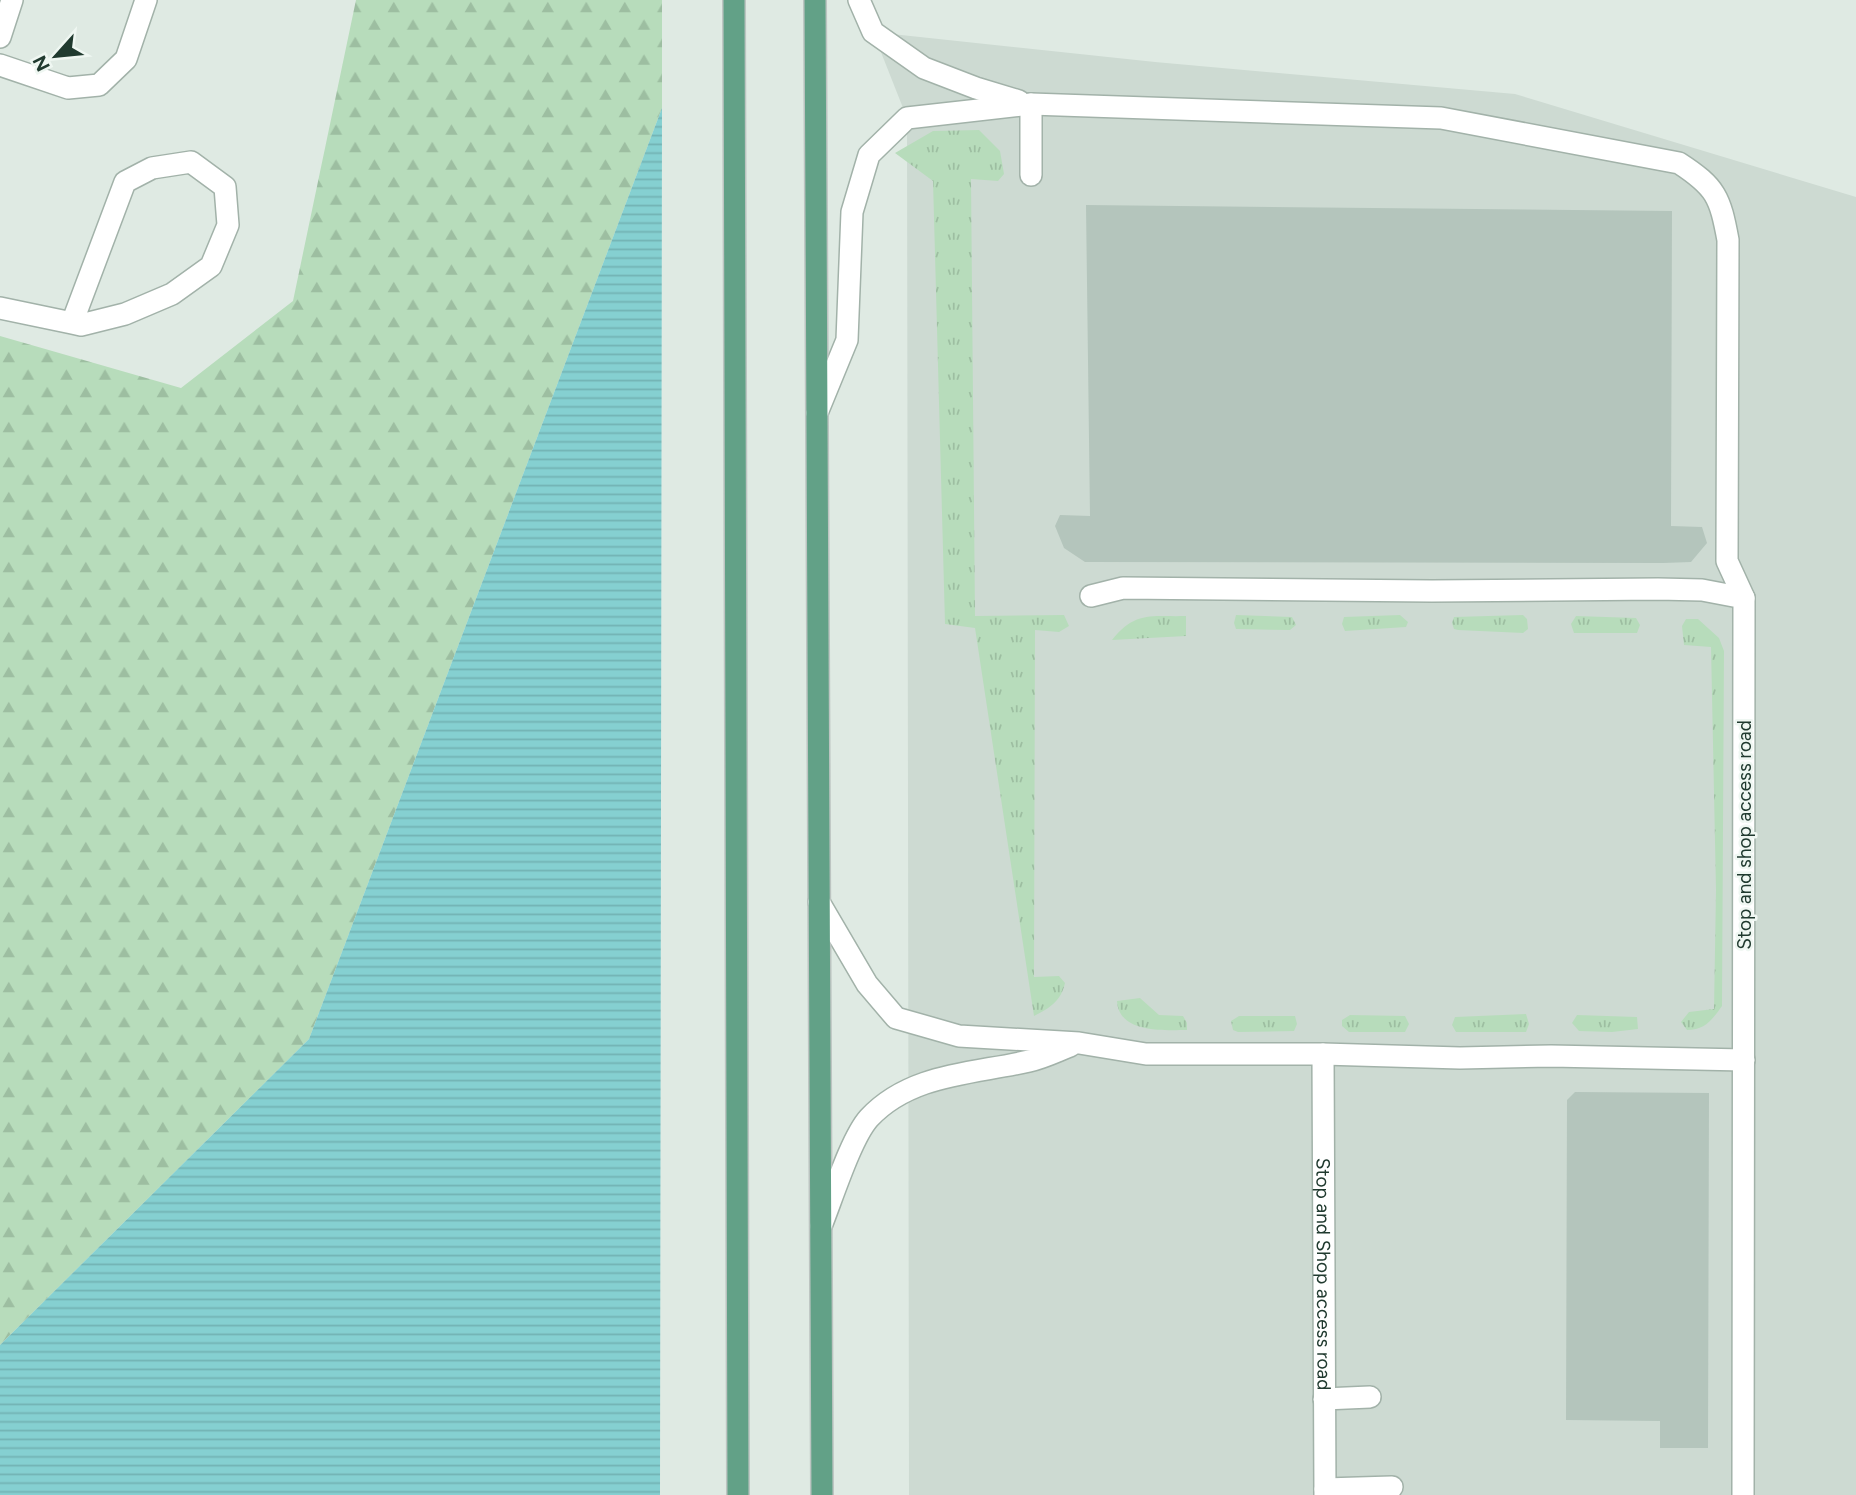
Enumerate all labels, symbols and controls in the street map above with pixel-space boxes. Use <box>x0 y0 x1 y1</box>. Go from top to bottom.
north arrow <box>21 21 91 91</box>
text: N <box>28 52 55 75</box>
street label: Stop and shop access road <box>1733 720 1756 950</box>
street label: Stop and Shop access road <box>1311 1158 1336 1390</box>

